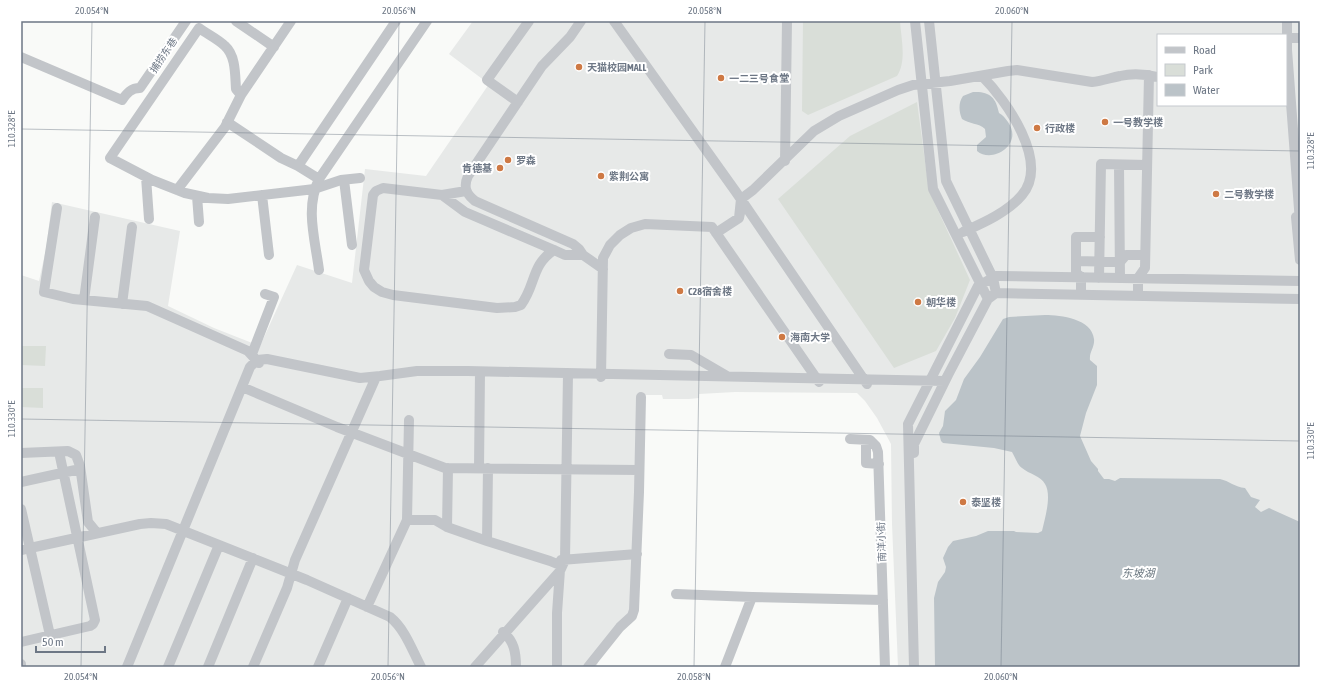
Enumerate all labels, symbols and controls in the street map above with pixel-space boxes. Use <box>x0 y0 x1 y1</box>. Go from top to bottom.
text: 20.054°N <box>75 5 109 16</box>
text: 20.056°N <box>382 5 416 16</box>
text: 20.058°N <box>688 5 722 16</box>
text: 20.060°N <box>995 5 1029 16</box>
legend <box>1157 34 1287 106</box>
street label: 捕捞东巷 <box>148 36 179 75</box>
text: Road <box>1193 43 1216 57</box>
place label: 天猫校园MALL <box>587 61 646 73</box>
marker: 天猫校园MALL <box>574 62 584 72</box>
text: Park <box>1193 63 1214 77</box>
marker: 一二三号食堂 <box>716 73 726 83</box>
place label: 一二三号食堂 <box>729 73 789 84</box>
text: Water <box>1193 83 1220 97</box>
text: 110.328°E <box>6 110 17 148</box>
marker: 一号教学楼 <box>1100 117 1110 127</box>
place label: 一号教学楼 <box>1113 117 1163 128</box>
marker: 行政楼 <box>1032 123 1042 133</box>
place label: 行政楼 <box>1045 123 1075 134</box>
text: 110.328°E <box>1305 132 1316 170</box>
marker: 罗森 <box>503 155 513 165</box>
place label: 罗森 <box>516 155 536 166</box>
place label: 肯德基 <box>462 162 492 174</box>
marker: 肯德基 <box>495 163 505 173</box>
marker: 紫荆公寓 <box>596 171 606 181</box>
place label: 紫荆公寓 <box>609 171 649 182</box>
marker: 二号教学楼 <box>1211 189 1221 199</box>
place label: 二号教学楼 <box>1224 189 1274 200</box>
marker: C28宿舍楼 <box>675 286 685 296</box>
place label: C28宿舍楼 <box>688 286 732 297</box>
place label: 朝华楼 <box>926 296 956 308</box>
marker: 朝华楼 <box>913 297 923 307</box>
marker: 海南大学 <box>777 332 787 342</box>
place label: 海南大学 <box>790 332 830 343</box>
text: 110.330°E <box>6 400 17 438</box>
text: 110.330°E <box>1305 422 1316 460</box>
marker: 泰坚楼 <box>958 497 968 507</box>
place label: 泰坚楼 <box>971 497 1001 508</box>
street label: 南洋小街 <box>875 522 888 562</box>
water label: 东坡湖 <box>1122 567 1156 579</box>
scale bar <box>36 628 105 654</box>
text: 50 m <box>42 635 64 649</box>
text: 20.054°N <box>64 671 98 682</box>
text: 20.056°N <box>371 671 405 682</box>
text: 20.058°N <box>677 671 711 682</box>
text: 20.060°N <box>984 671 1018 682</box>

